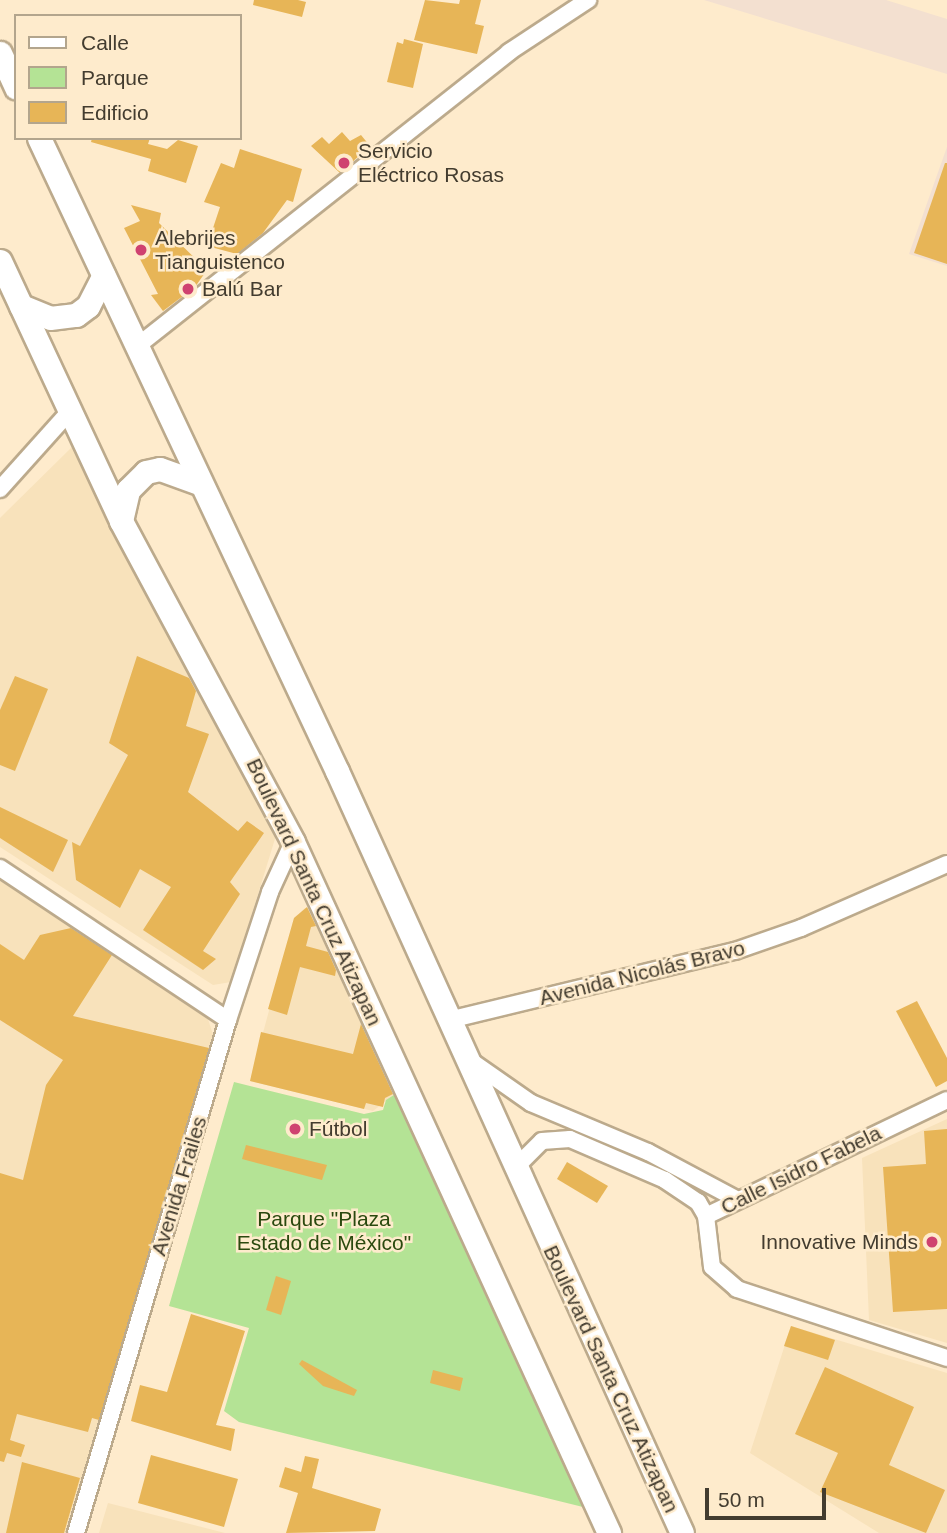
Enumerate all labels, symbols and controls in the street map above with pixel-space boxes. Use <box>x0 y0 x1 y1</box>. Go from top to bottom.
legend <box>14 14 242 140</box>
text: Calle <box>81 31 129 54</box>
text: Parque <box>81 66 149 89</box>
text: Edificio <box>81 101 149 124</box>
place label: Servicio Eléctrico Rosas <box>358 138 504 188</box>
marker: Servicio Eléctrico Rosas <box>336 155 352 171</box>
place label: Alebrijes Tianguistenco <box>155 225 285 275</box>
marker: Alebrijes Tianguistenco <box>133 242 149 258</box>
place label: Balú Bar <box>202 276 283 302</box>
marker: Balú Bar <box>180 281 196 297</box>
street label: Boulevard Santa Cruz Atizapan <box>241 754 387 1030</box>
street label: Avenida Nicolás Bravo <box>537 935 747 1011</box>
street label: Avenida Frailes <box>146 1113 212 1259</box>
place label: Fútbol <box>309 1116 367 1142</box>
street label: Calle Isidro Fabela <box>717 1120 885 1220</box>
marker: Fútbol <box>287 1121 303 1137</box>
park label: Parque "Plaza Estado de México" <box>237 1206 411 1256</box>
place label: Innovative Minds <box>760 1229 918 1255</box>
marker: Innovative Minds <box>924 1234 940 1250</box>
street label: Boulevard Santa Cruz Atizapan <box>538 1241 684 1517</box>
scale bar <box>709 1474 830 1518</box>
text: 50 m <box>718 1488 765 1511</box>

